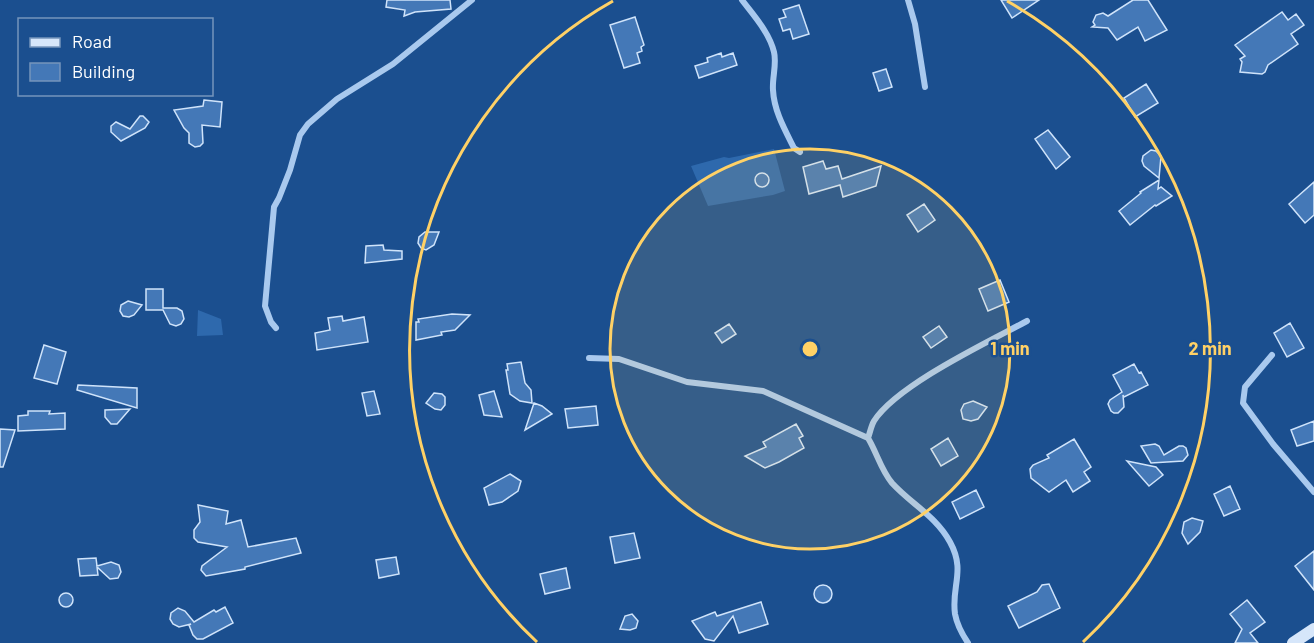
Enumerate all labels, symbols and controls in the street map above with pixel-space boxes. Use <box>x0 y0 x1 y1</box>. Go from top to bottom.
legend <box>18 18 213 96</box>
text: Road <box>72 30 112 52</box>
text: Building <box>72 60 135 82</box>
text: 1 min <box>990 337 1030 359</box>
text: 2 min <box>1188 337 1232 359</box>
centre of rings <box>800 339 820 359</box>

